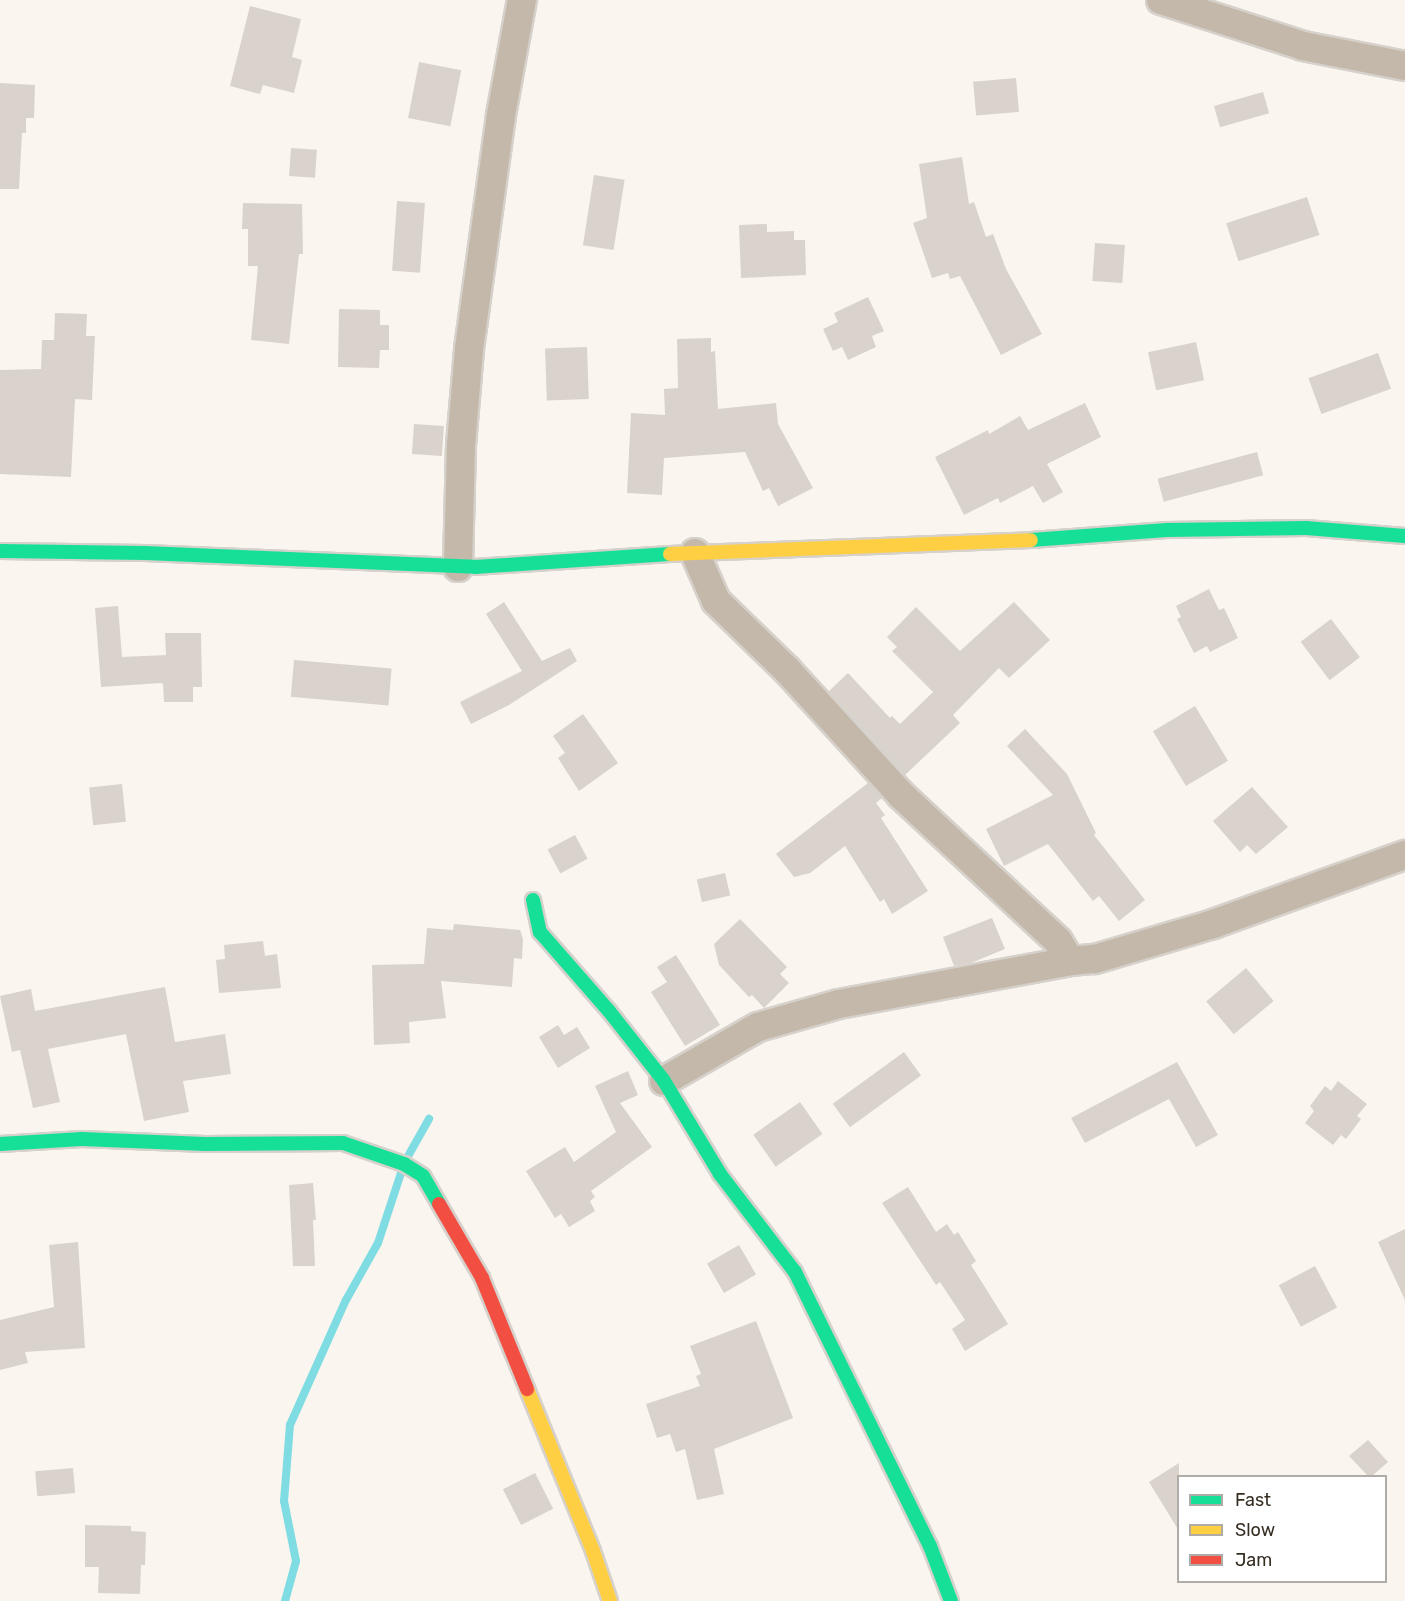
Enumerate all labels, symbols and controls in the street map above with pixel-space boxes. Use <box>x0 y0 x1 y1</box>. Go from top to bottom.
legend <box>1177 1475 1387 1583</box>
text: Fast <box>1235 1489 1271 1511</box>
text: Slow <box>1235 1519 1275 1541</box>
text: Jam <box>1235 1549 1272 1571</box>

